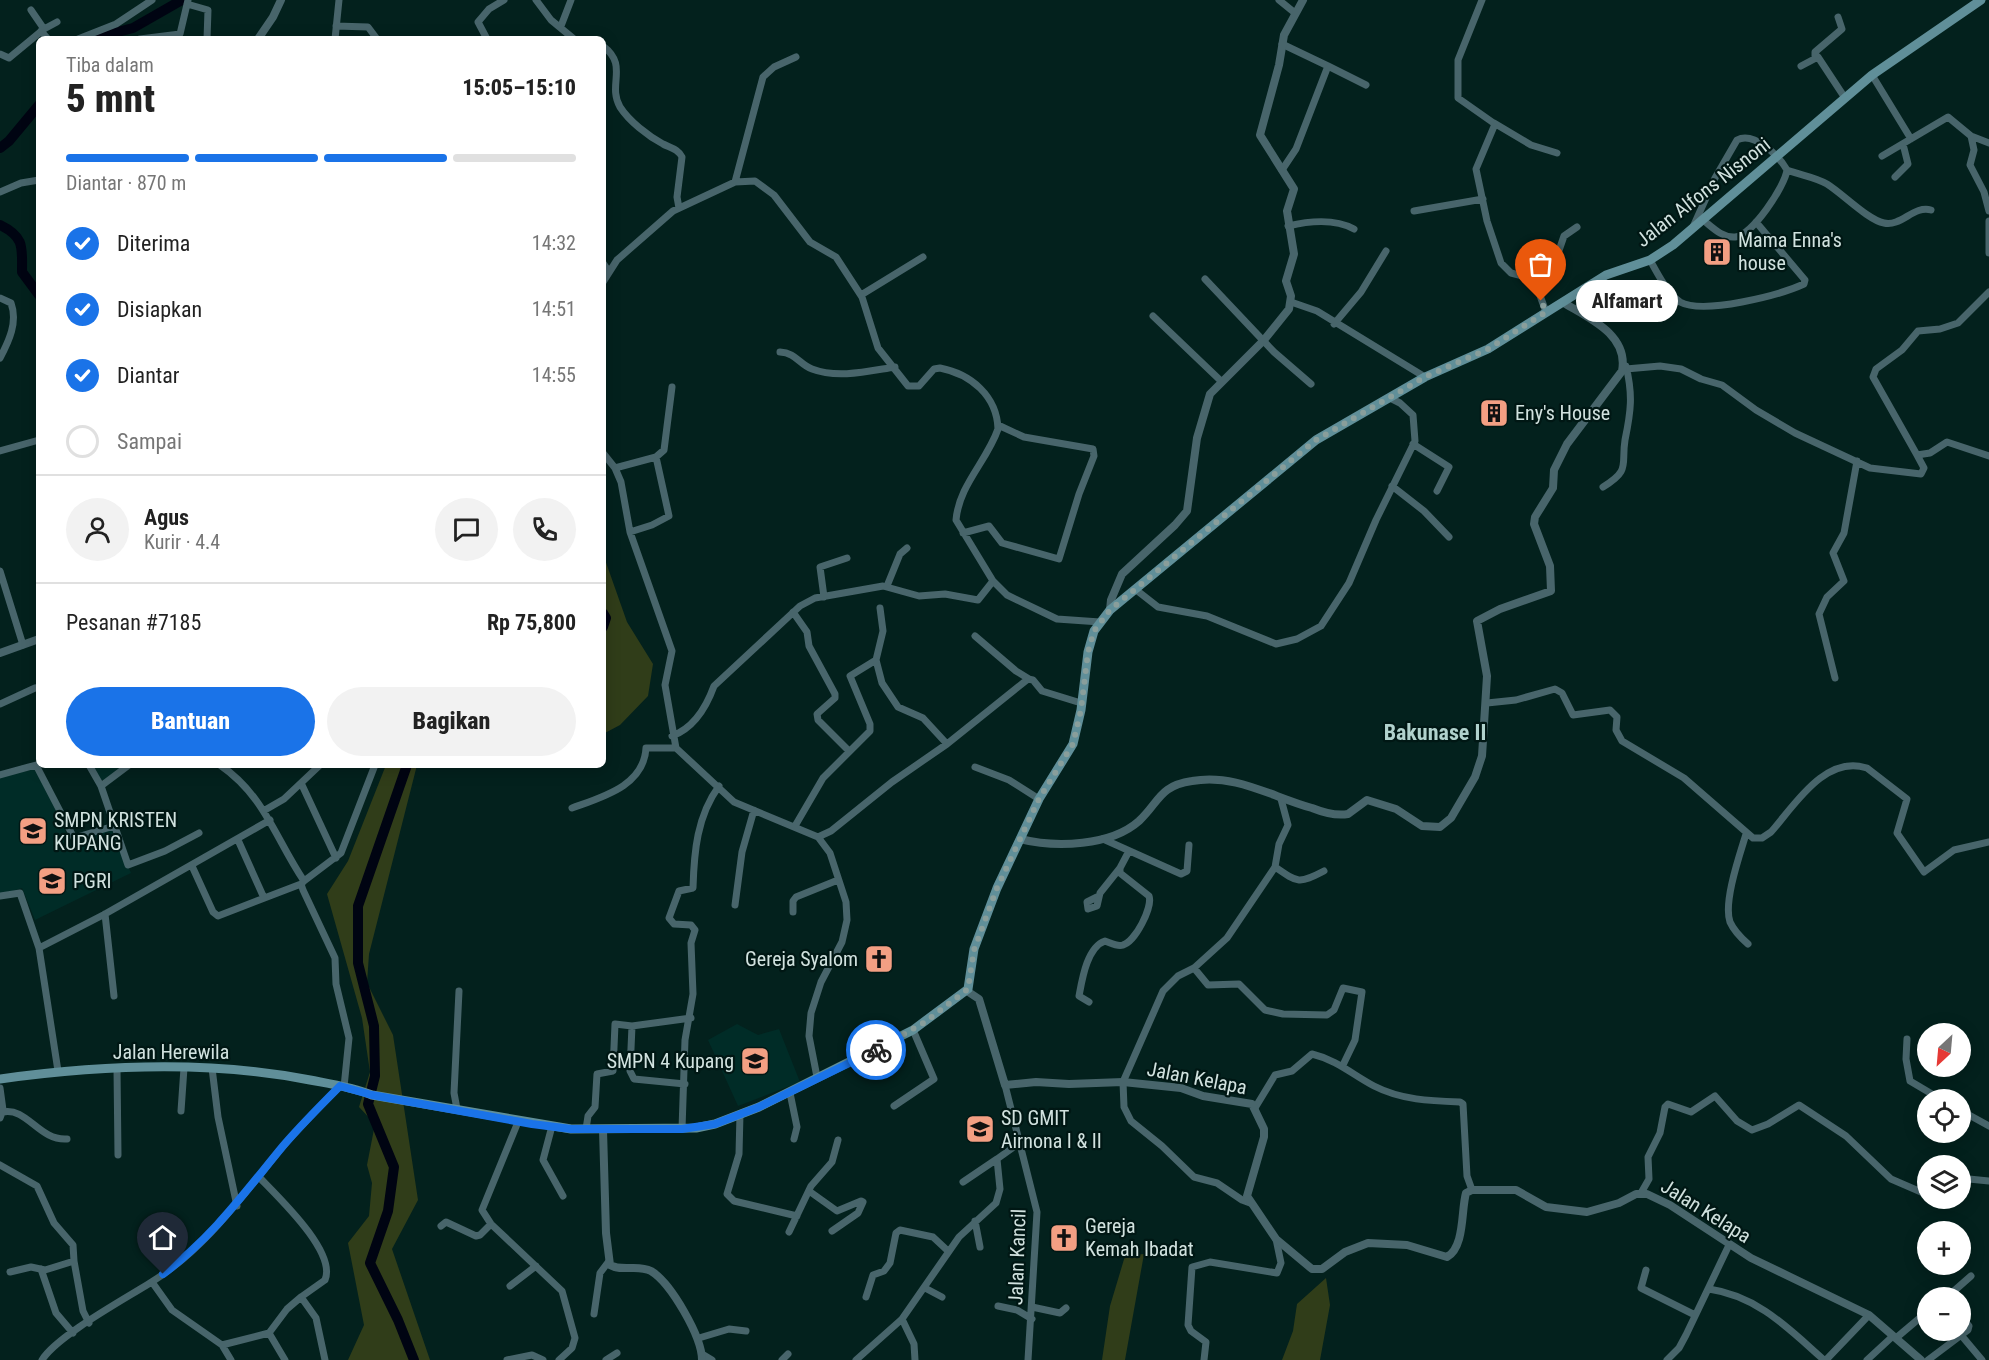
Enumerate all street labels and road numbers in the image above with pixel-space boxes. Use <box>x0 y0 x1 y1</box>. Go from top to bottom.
street label: Jalan Alfons Nisnoni <box>1631 132 1775 252</box>
street label: Jalan Herewila <box>113 1040 229 1064</box>
street label: Jalan Kelapa <box>1145 1057 1249 1099</box>
street label: Jalan Kelapa <box>1657 1174 1755 1248</box>
street label: Jalan Kancil <box>1003 1208 1031 1306</box>

